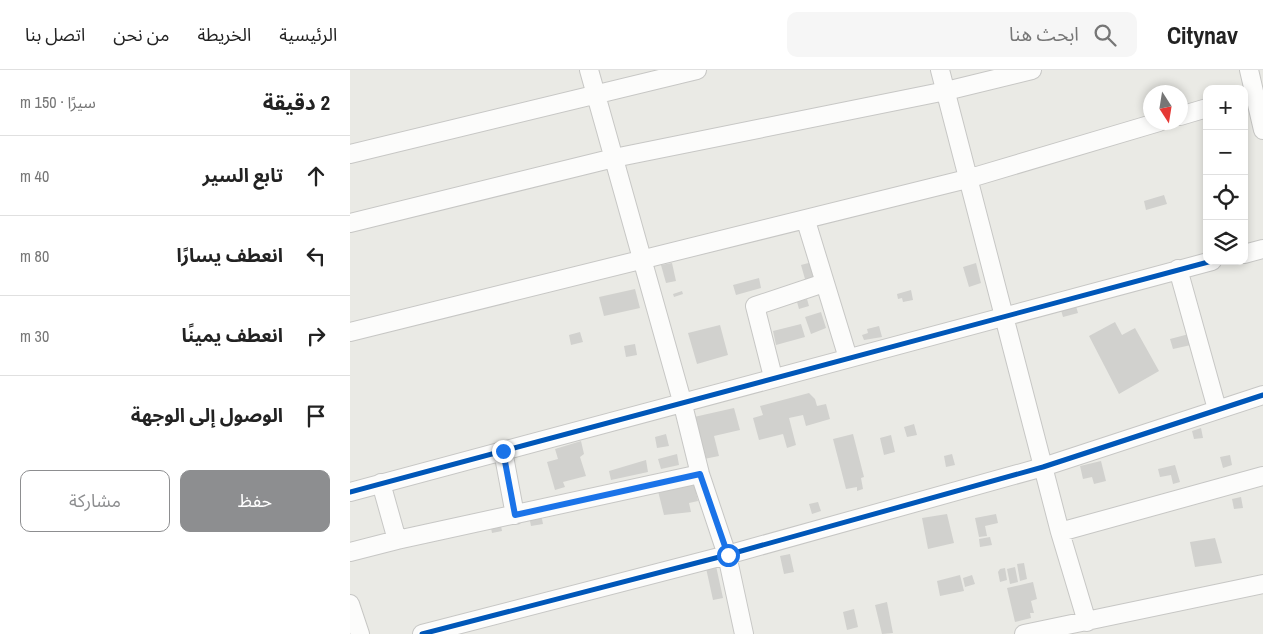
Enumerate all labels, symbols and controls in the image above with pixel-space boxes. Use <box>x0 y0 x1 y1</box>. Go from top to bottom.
search box <box>787 12 1137 57</box>
text: Citynav <box>1167 19 1238 51</box>
text: ابحث هنا <box>1009 21 1079 47</box>
icon: search <box>1091 21 1119 49</box>
text: اتصل بنا <box>25 22 85 47</box>
text: من نحن <box>113 22 169 47</box>
text: الخريطة <box>197 22 251 47</box>
text: الرئيسية <box>279 22 337 47</box>
north arrow <box>1143 85 1188 130</box>
map controls <box>1203 85 1248 265</box>
button: + <box>1203 85 1248 130</box>
text: 2 دقيقة <box>263 88 330 117</box>
text: سيرًا · 150 m <box>20 91 96 113</box>
button: − <box>1203 130 1248 175</box>
text: تابع السير <box>202 162 283 188</box>
icon: ahead <box>302 162 330 190</box>
text: 40 m <box>20 165 49 187</box>
button: locate <box>1203 175 1248 220</box>
button: layers <box>1203 220 1248 265</box>
text: انعطف يسارًا <box>177 242 283 268</box>
icon: left <box>302 242 330 270</box>
text: 80 m <box>20 245 49 267</box>
text: انعطف يمينًا <box>182 322 283 348</box>
icon: right <box>302 322 330 350</box>
text: 30 m <box>20 325 49 347</box>
text: الوصول إلى الوجهة <box>131 402 283 428</box>
icon: arrive <box>302 402 330 430</box>
route end <box>492 440 515 463</box>
button: مشاركة <box>20 470 170 532</box>
button: حفظ <box>180 470 330 532</box>
route start <box>717 544 740 567</box>

